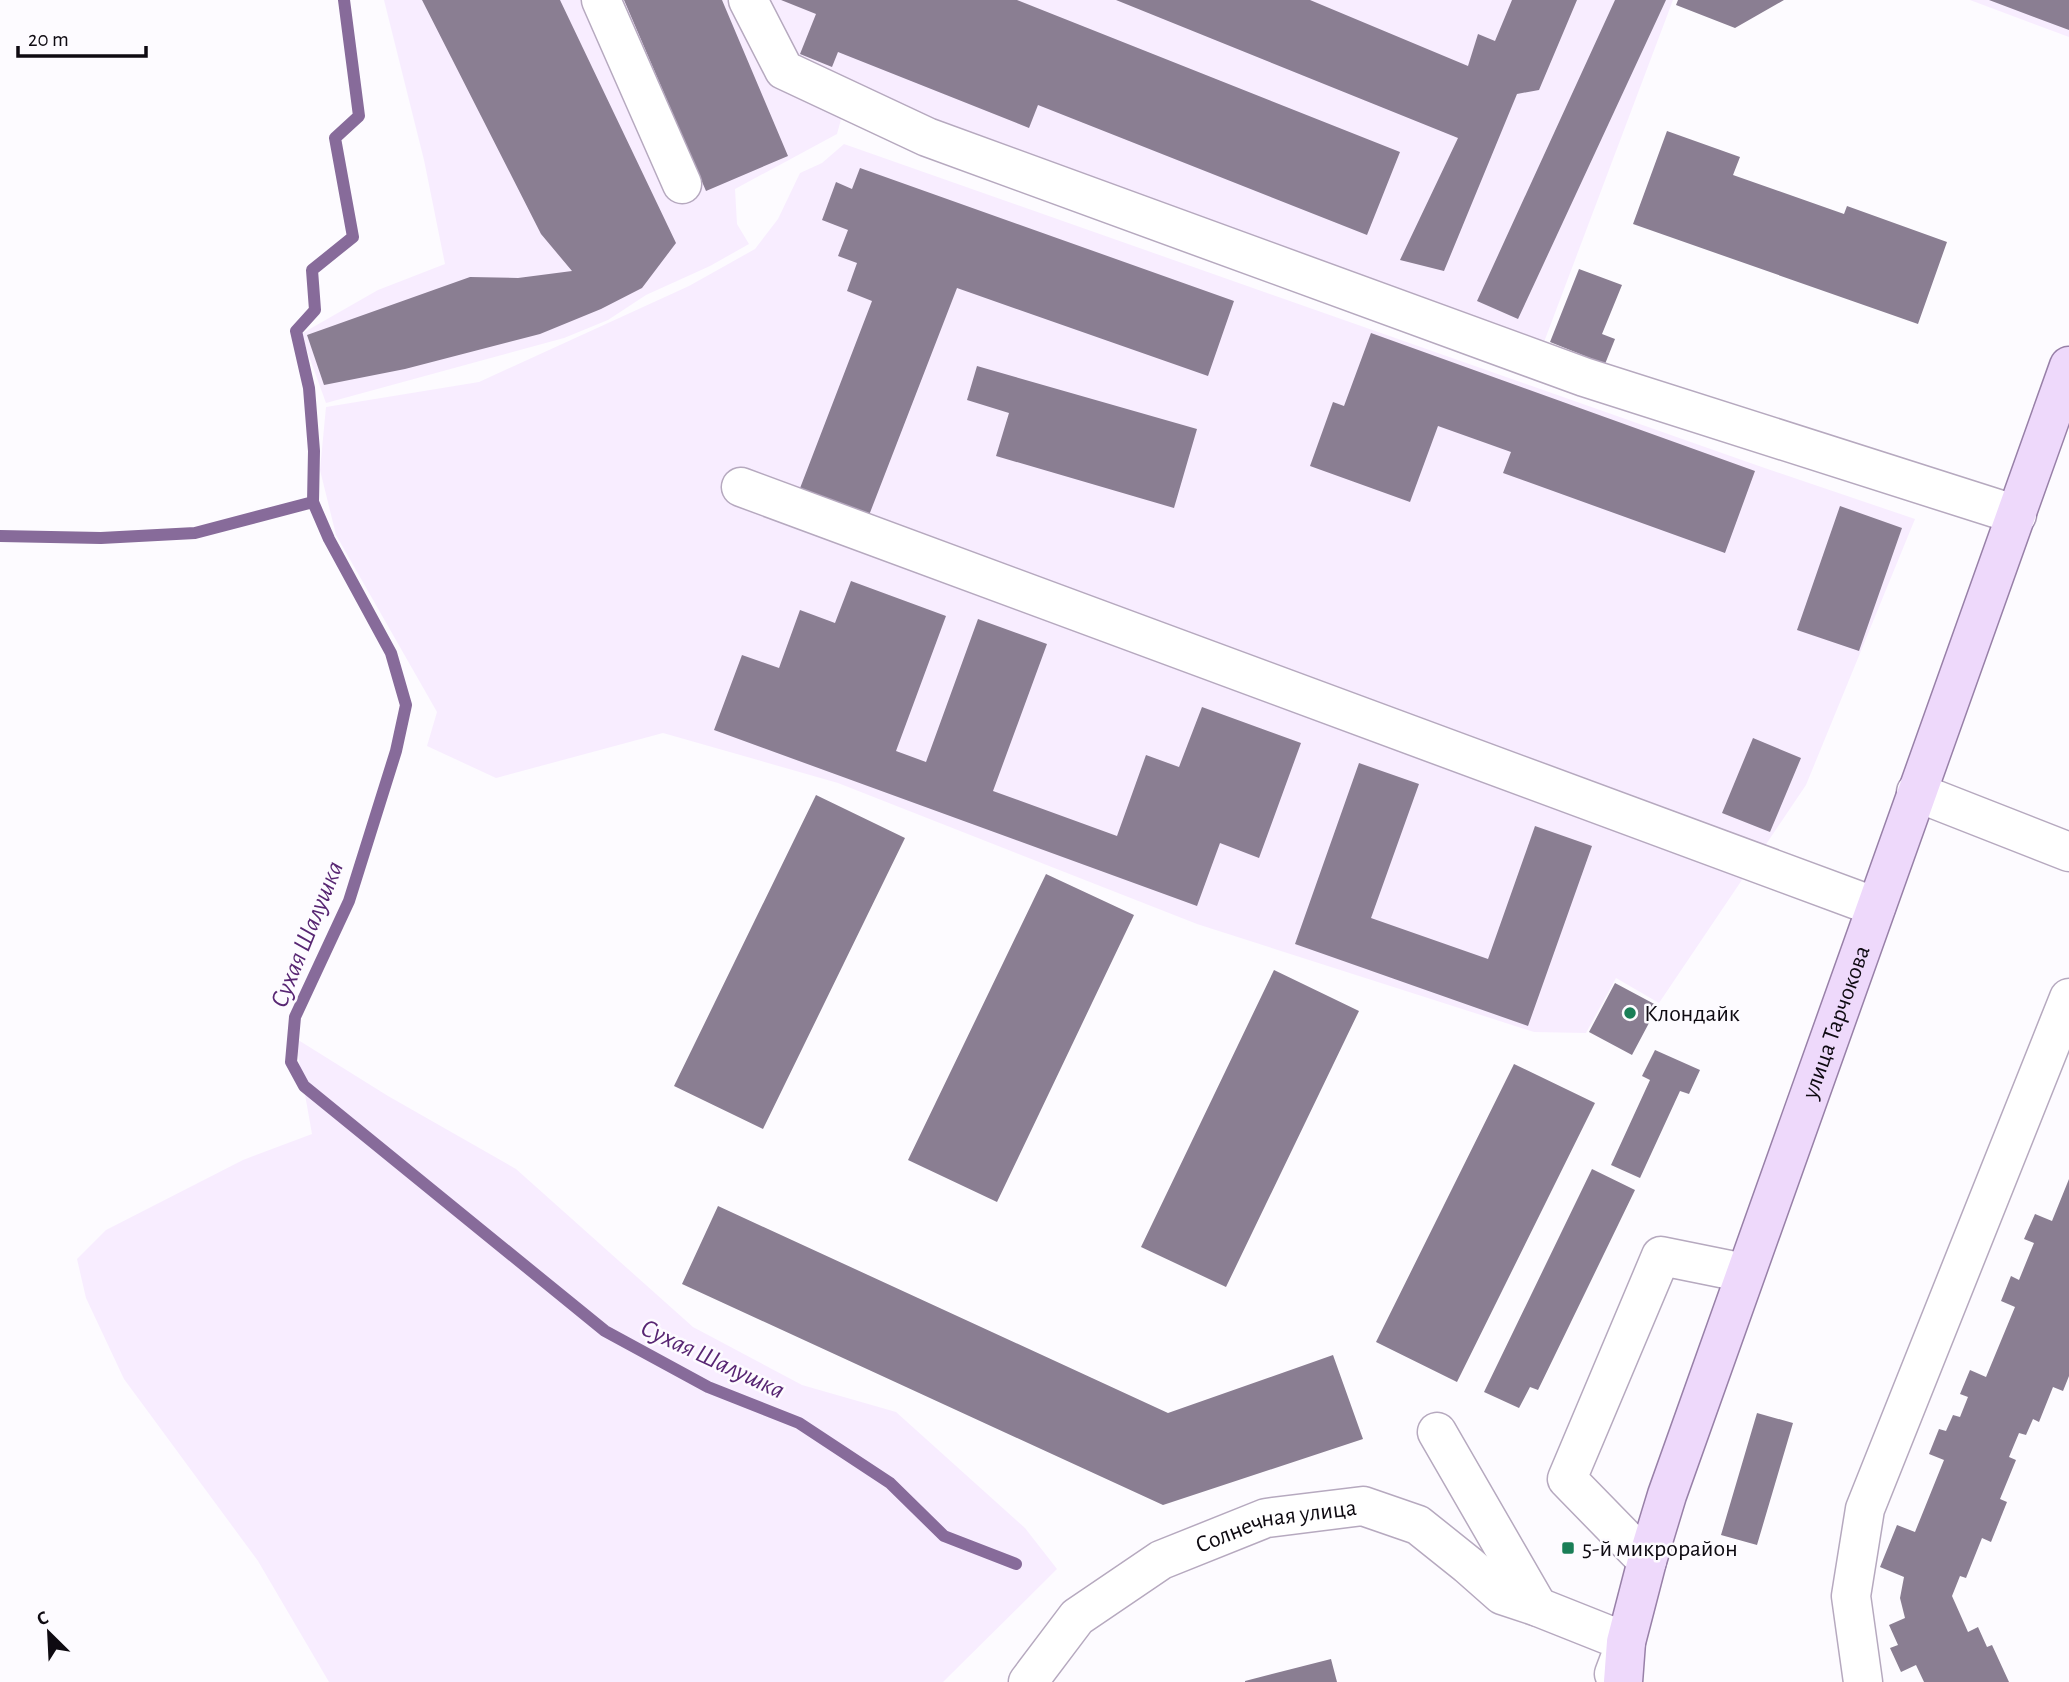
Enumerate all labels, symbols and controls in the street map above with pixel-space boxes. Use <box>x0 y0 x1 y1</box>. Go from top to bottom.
scale bar <box>18 14 145 58</box>
text: 20 m <box>28 29 69 50</box>
water label: Сухая Шалушка <box>266 857 348 1011</box>
street label: улица Тарчокова <box>1798 942 1875 1103</box>
place label: Клондайк <box>1644 1002 1740 1026</box>
marker: Клондайк <box>1622 1005 1638 1021</box>
water label: Сухая Шалушка <box>637 1314 788 1404</box>
street label: Солнечная улица <box>1192 1496 1358 1558</box>
place label: 5-й микрорайон <box>1582 1537 1738 1561</box>
marker: 5-й микрорайон <box>1560 1540 1576 1556</box>
north arrow <box>14 1598 84 1668</box>
text: С <box>34 1608 51 1630</box>

